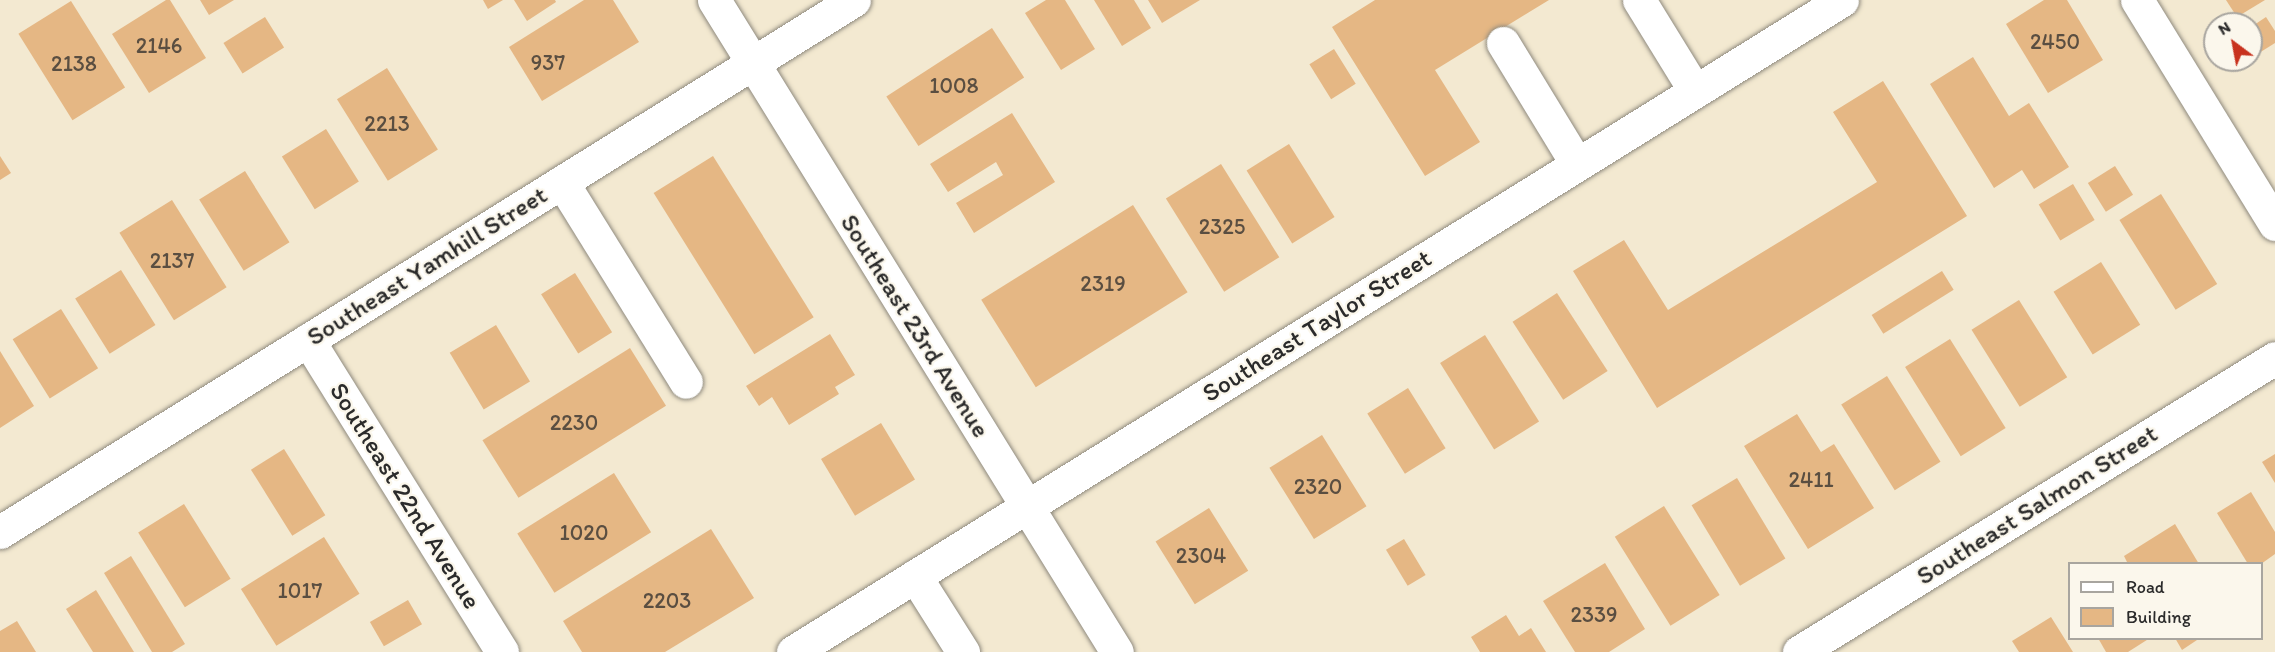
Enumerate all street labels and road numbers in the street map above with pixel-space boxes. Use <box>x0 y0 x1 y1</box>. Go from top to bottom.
street label: Southeast Yamhill Street <box>302 180 552 352</box>
street label: Southeast 23rd Avenue <box>833 208 997 444</box>
street label: Southeast Taylor Street <box>1198 243 1436 409</box>
street label: Southeast 22nd Avenue <box>322 377 488 615</box>
street label: Southeast Salmon Street <box>1911 418 2163 592</box>

